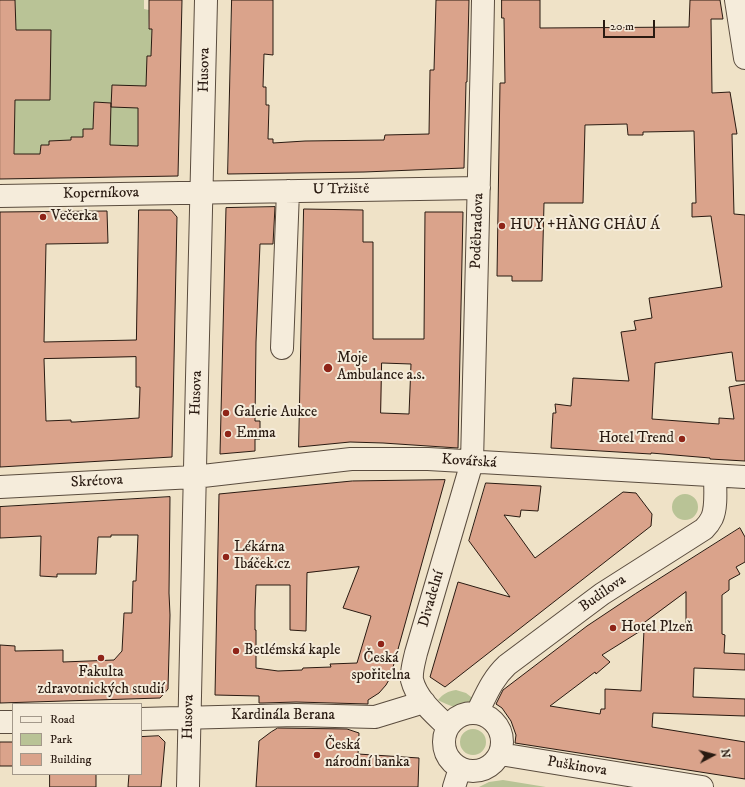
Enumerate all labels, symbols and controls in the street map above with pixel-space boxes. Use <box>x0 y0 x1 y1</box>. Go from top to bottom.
scale bar <box>605 12 657 38</box>
text: 20 m <box>610 19 634 34</box>
street label: Husova <box>196 47 214 93</box>
street label: U Tržiště <box>313 181 369 199</box>
street label: Koperníkova <box>63 184 139 204</box>
street label: Poděbradova <box>468 193 488 269</box>
place label: Večerka <box>51 208 98 226</box>
marker: Večerka <box>38 212 48 222</box>
place label: HUY +HÀNG CHÂU Á <box>510 217 660 235</box>
marker: HUY +HÀNG CHÂU Á <box>497 221 507 231</box>
place label: Moje Ambulance a.s. <box>337 350 425 385</box>
marker: Moje Ambulance a.s. <box>322 362 334 374</box>
street label: Husova <box>187 370 207 416</box>
place label: Galerie Aukce <box>234 404 317 422</box>
marker: Galerie Aukce <box>221 408 231 418</box>
place label: Emma <box>236 425 276 443</box>
marker: Emma <box>223 429 233 439</box>
place label: Hotel Trend <box>599 430 674 448</box>
marker: Hotel Trend <box>677 434 687 444</box>
street label: Kovářská <box>441 451 497 473</box>
street label: Skrétova <box>70 472 124 492</box>
place label: Lékárna Ibáček.cz <box>234 539 290 574</box>
marker: Lékárna Ibáček.cz <box>221 552 231 562</box>
street label: Divadelní <box>415 569 449 629</box>
street label: Budilova <box>576 571 630 617</box>
place label: Hotel Plzeň <box>621 619 693 637</box>
marker: Hotel Plzeň <box>608 623 618 633</box>
marker: Česká spořitelna <box>376 639 386 649</box>
place label: Betlémská kaple <box>244 642 340 660</box>
marker: Betlémská kaple <box>231 646 241 656</box>
place label: Česká spořitelna <box>352 650 410 685</box>
marker: Fakulta zdravotnických studií <box>96 653 106 663</box>
place label: Fakulta zdravotnických studií <box>38 664 164 699</box>
street label: Husova <box>180 694 198 740</box>
legend <box>12 703 142 775</box>
street label: Kardinála Berana <box>231 707 335 725</box>
text: Road <box>50 712 75 727</box>
text: Park <box>50 732 72 747</box>
north arrow <box>693 735 733 775</box>
place label: Česká národní banka <box>325 737 410 772</box>
text: N <box>717 748 732 759</box>
marker: Česká národní banka <box>312 750 322 760</box>
text: Building <box>50 752 91 767</box>
street label: Puškinova <box>546 753 608 781</box>

